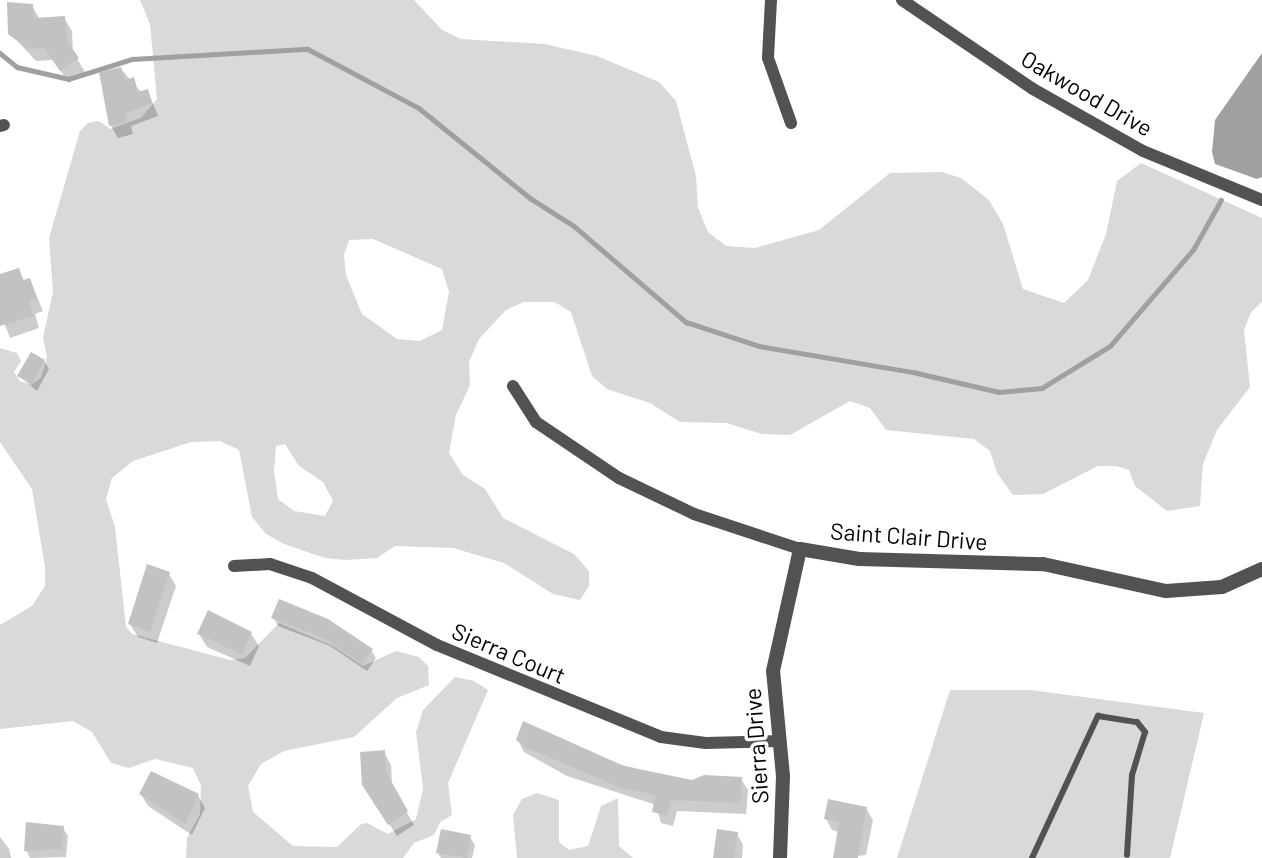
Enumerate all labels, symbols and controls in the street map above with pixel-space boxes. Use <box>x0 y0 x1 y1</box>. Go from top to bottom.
street label: Oakwood Drive <box>1016 44 1158 142</box>
street label: Saint Clair Drive <box>830 517 988 555</box>
street label: Sierra Court <box>448 617 570 689</box>
street label: Sierra Drive <box>738 687 774 805</box>

